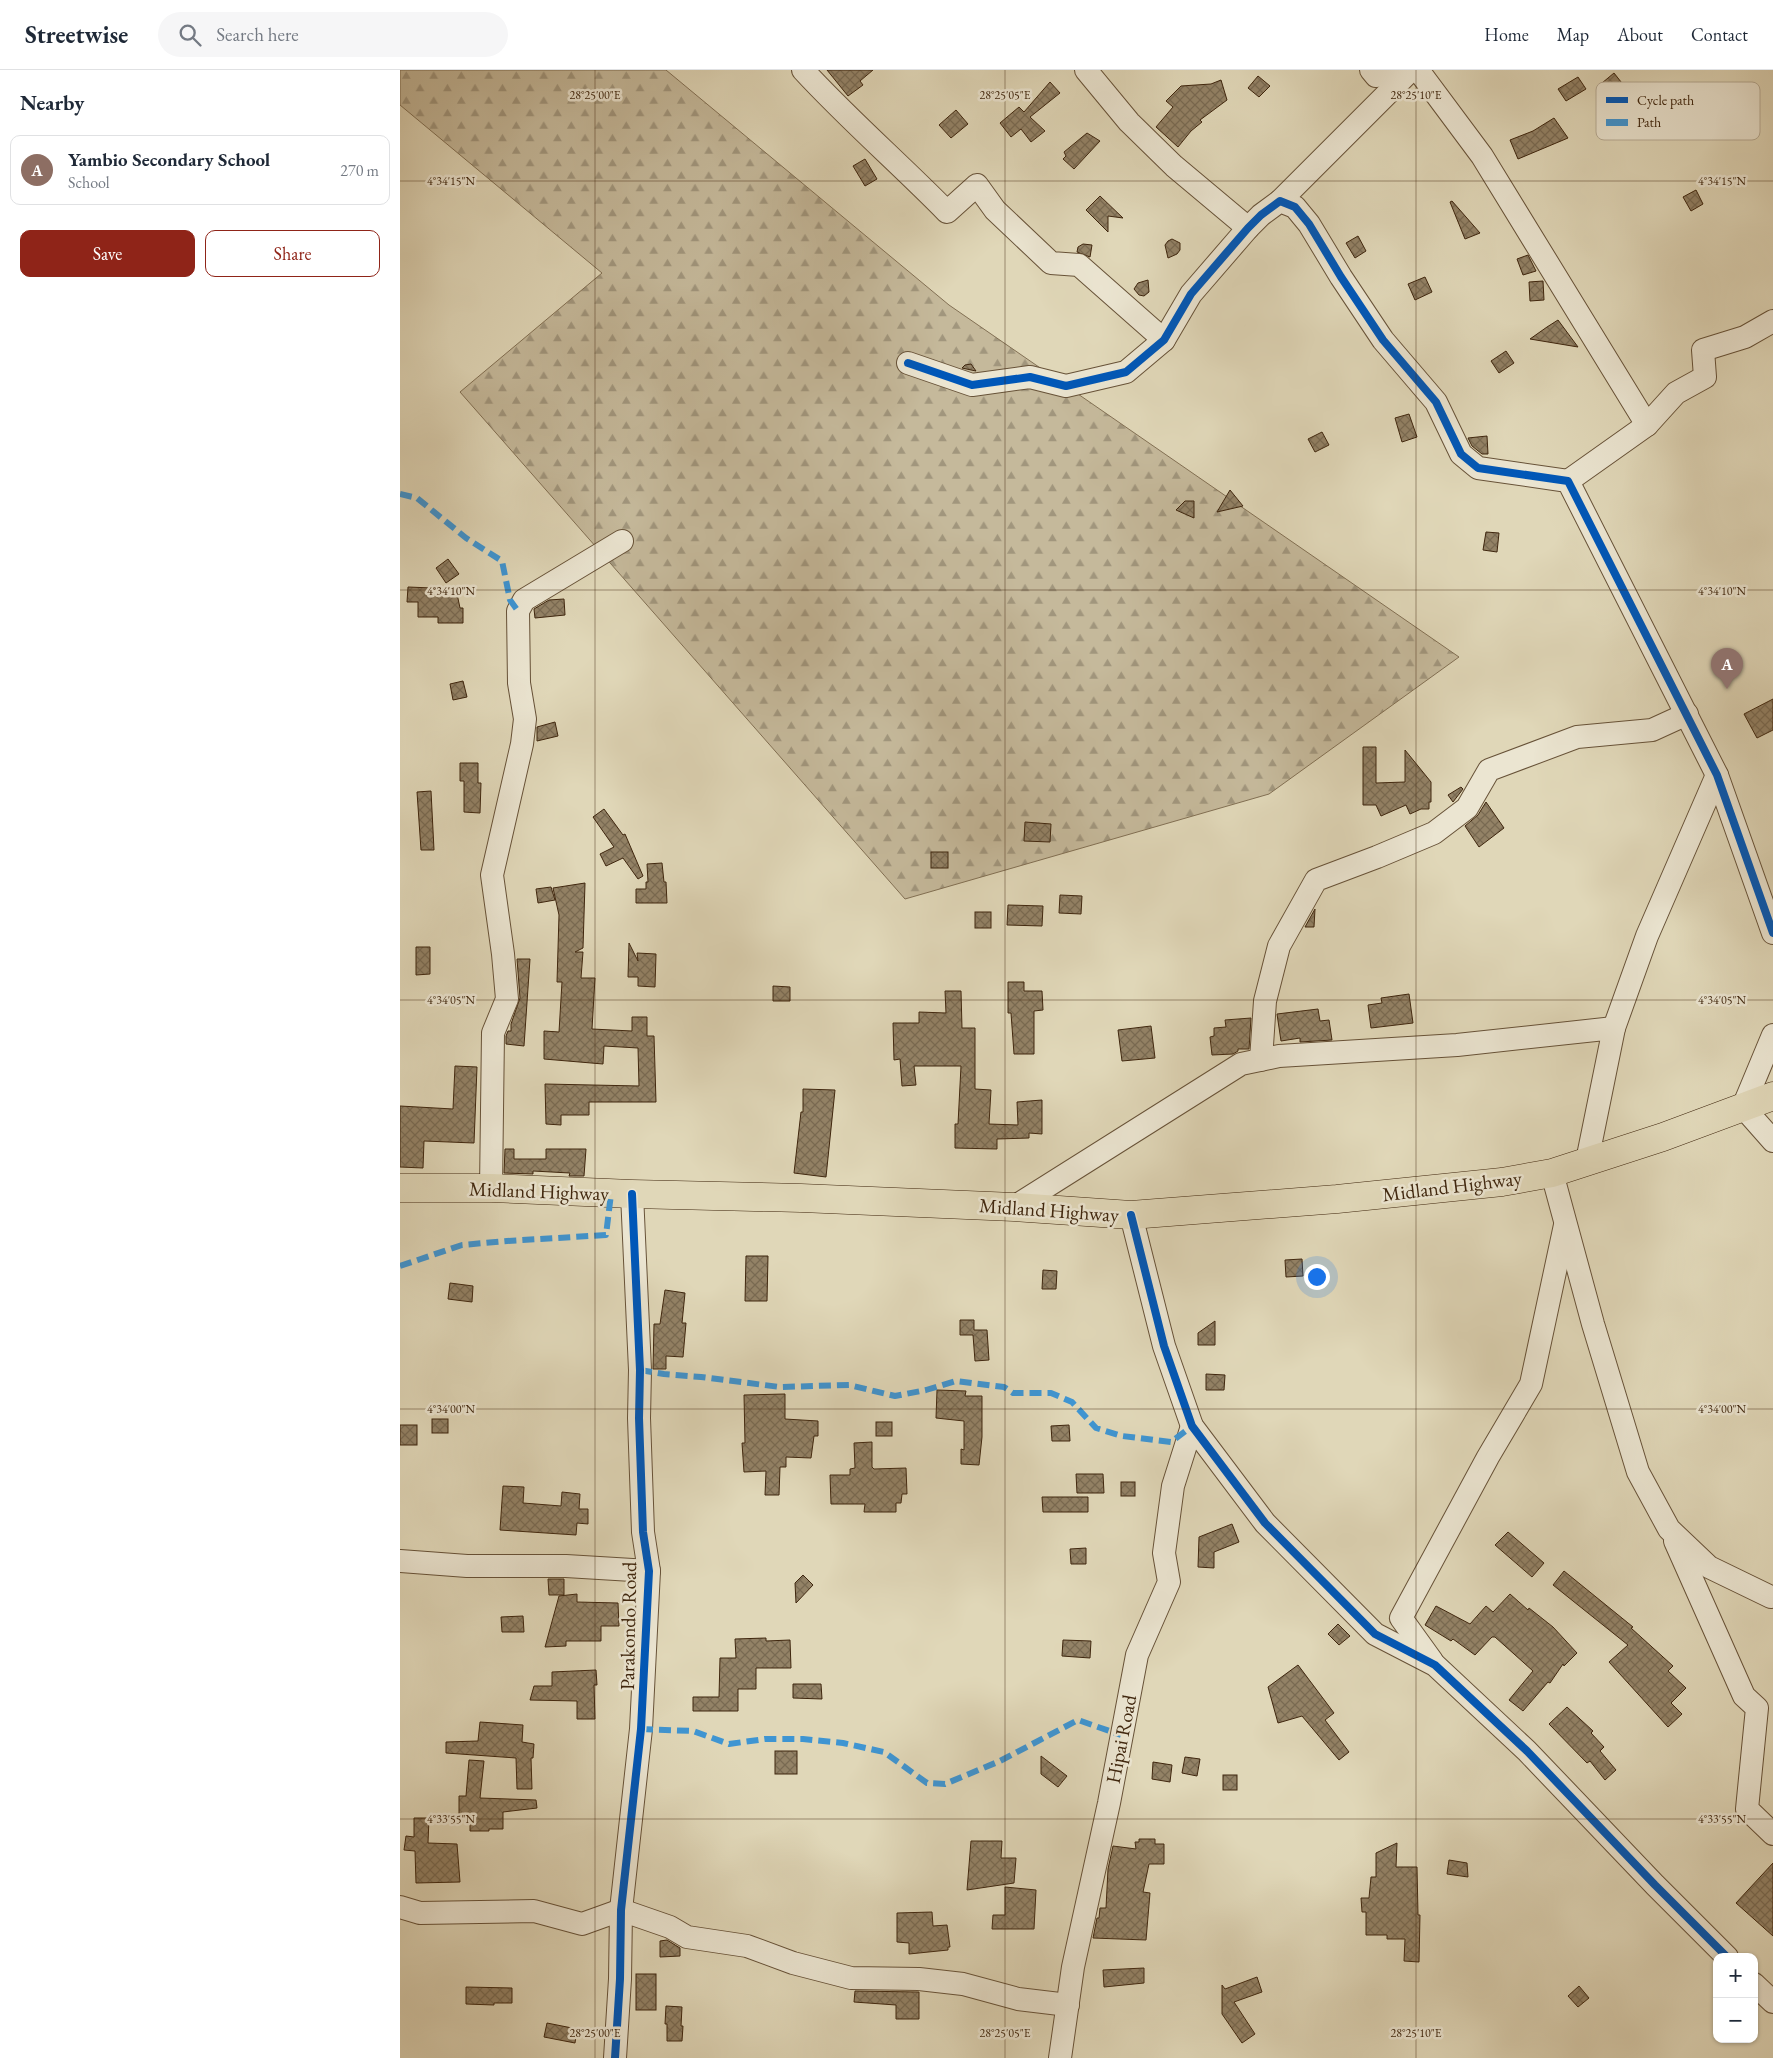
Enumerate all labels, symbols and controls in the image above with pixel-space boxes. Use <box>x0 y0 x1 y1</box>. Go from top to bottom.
search box <box>158 12 508 57</box>
text: Streetwise <box>25 19 128 50</box>
icon: search <box>176 21 204 49</box>
text: Search here <box>216 22 299 47</box>
text: Home <box>1484 23 1529 46</box>
text: Map <box>1557 23 1589 46</box>
text: About <box>1617 23 1663 46</box>
text: Contact <box>1691 23 1748 46</box>
legend <box>1596 82 1760 140</box>
text: 28°25'00"E <box>569 87 621 103</box>
text: 28°25'05"E <box>979 87 1031 103</box>
text: 28°25'10"E <box>1390 87 1442 103</box>
text: Nearby <box>20 89 84 116</box>
text: Cycle path <box>1637 91 1694 109</box>
text: Path <box>1637 113 1661 131</box>
text: Yambio Secondary School <box>68 147 270 172</box>
text: A <box>31 160 43 181</box>
text: 270 m <box>340 160 379 181</box>
text: School <box>68 172 110 193</box>
text: 4°34'15"N <box>427 173 476 189</box>
text: 4°34'15"N <box>1698 173 1747 189</box>
button: Save <box>20 230 195 277</box>
button: Share <box>205 230 380 277</box>
text: 4°34'10"N <box>427 583 476 599</box>
text: 4°34'10"N <box>1698 583 1747 599</box>
pin: A <box>1711 648 1743 689</box>
text: 4°34'05"N <box>427 992 476 1008</box>
text: 4°34'05"N <box>1698 992 1747 1008</box>
street label: Midland Highway <box>1381 1165 1523 1207</box>
street label: Midland Highway <box>469 1176 610 1206</box>
street label: Midland Highway <box>978 1192 1120 1228</box>
your location <box>1304 1264 1330 1290</box>
text: 4°34'00"N <box>427 1401 476 1417</box>
text: 4°34'00"N <box>1698 1401 1747 1417</box>
street label: Parakondo Road <box>614 1561 642 1690</box>
street label: Hipai Road <box>1100 1692 1142 1786</box>
text: 4°33'55"N <box>427 1811 476 1827</box>
text: 4°33'55"N <box>1698 1811 1747 1827</box>
map controls <box>1713 1953 1758 2043</box>
button: + <box>1713 1953 1758 1998</box>
button: − <box>1713 1998 1758 2043</box>
text: 28°25'00"E <box>569 2025 621 2041</box>
text: 28°25'05"E <box>979 2025 1031 2041</box>
text: 28°25'10"E <box>1390 2025 1442 2041</box>

